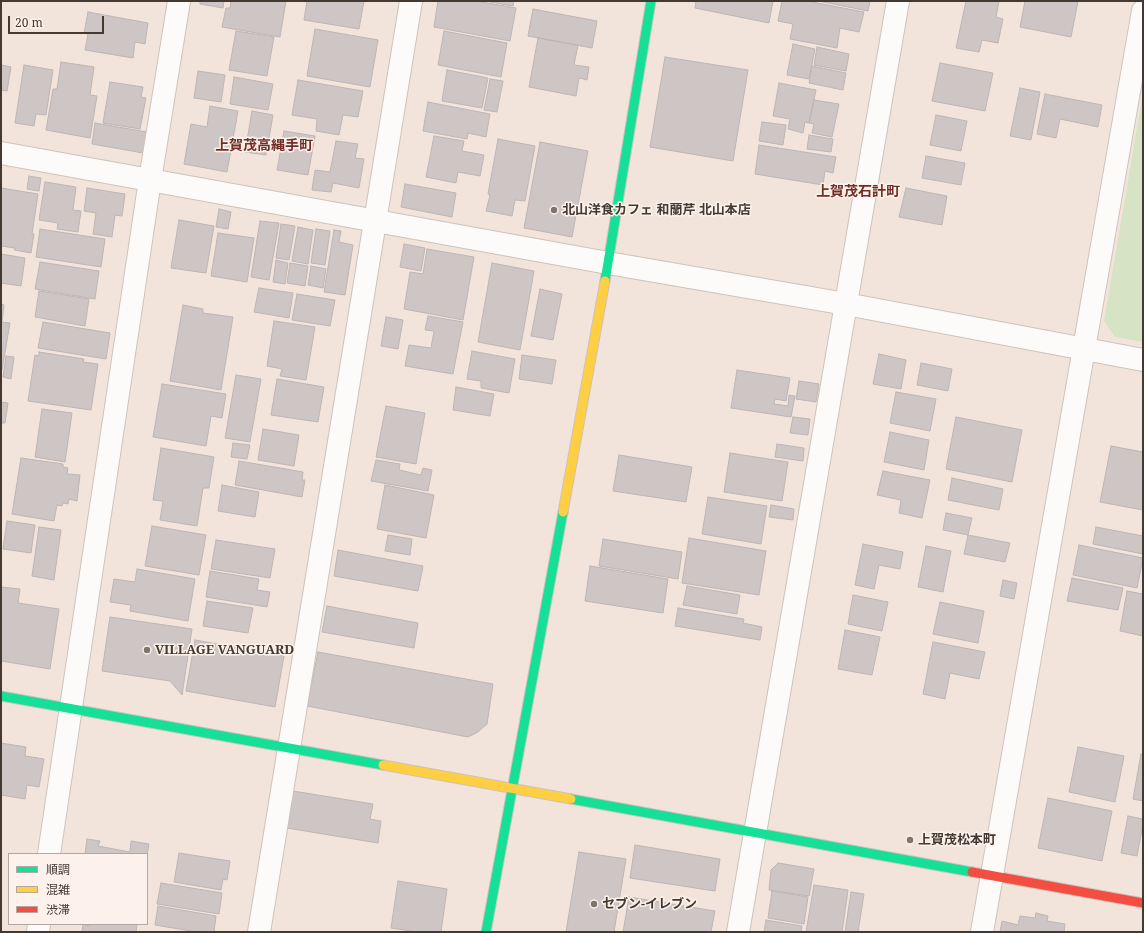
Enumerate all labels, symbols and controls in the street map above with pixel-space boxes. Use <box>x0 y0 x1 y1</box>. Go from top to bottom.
scale bar <box>10 8 106 34</box>
text: 20 m <box>15 14 43 31</box>
district label: 上賀茂高縄手町 <box>215 138 313 154</box>
district label: 上賀茂石計町 <box>816 184 900 200</box>
place label: 北山洋食カフェ 和蘭芹 北山本店 <box>562 202 751 218</box>
marker: 北山洋食カフェ 和蘭芹 北山本店 <box>549 205 559 215</box>
place label: VILLAGE VANGUARD <box>155 642 294 658</box>
marker: VILLAGE VANGUARD <box>142 645 152 655</box>
place label: 上賀茂松本町 <box>918 832 996 848</box>
marker: 上賀茂松本町 <box>905 835 915 845</box>
legend <box>8 853 148 925</box>
text: 順調 <box>46 861 70 878</box>
text: 混雑 <box>46 881 70 898</box>
place label: セブン-イレブン <box>602 896 697 912</box>
marker: セブン-イレブン <box>589 899 599 909</box>
text: 渋滞 <box>46 901 70 918</box>

